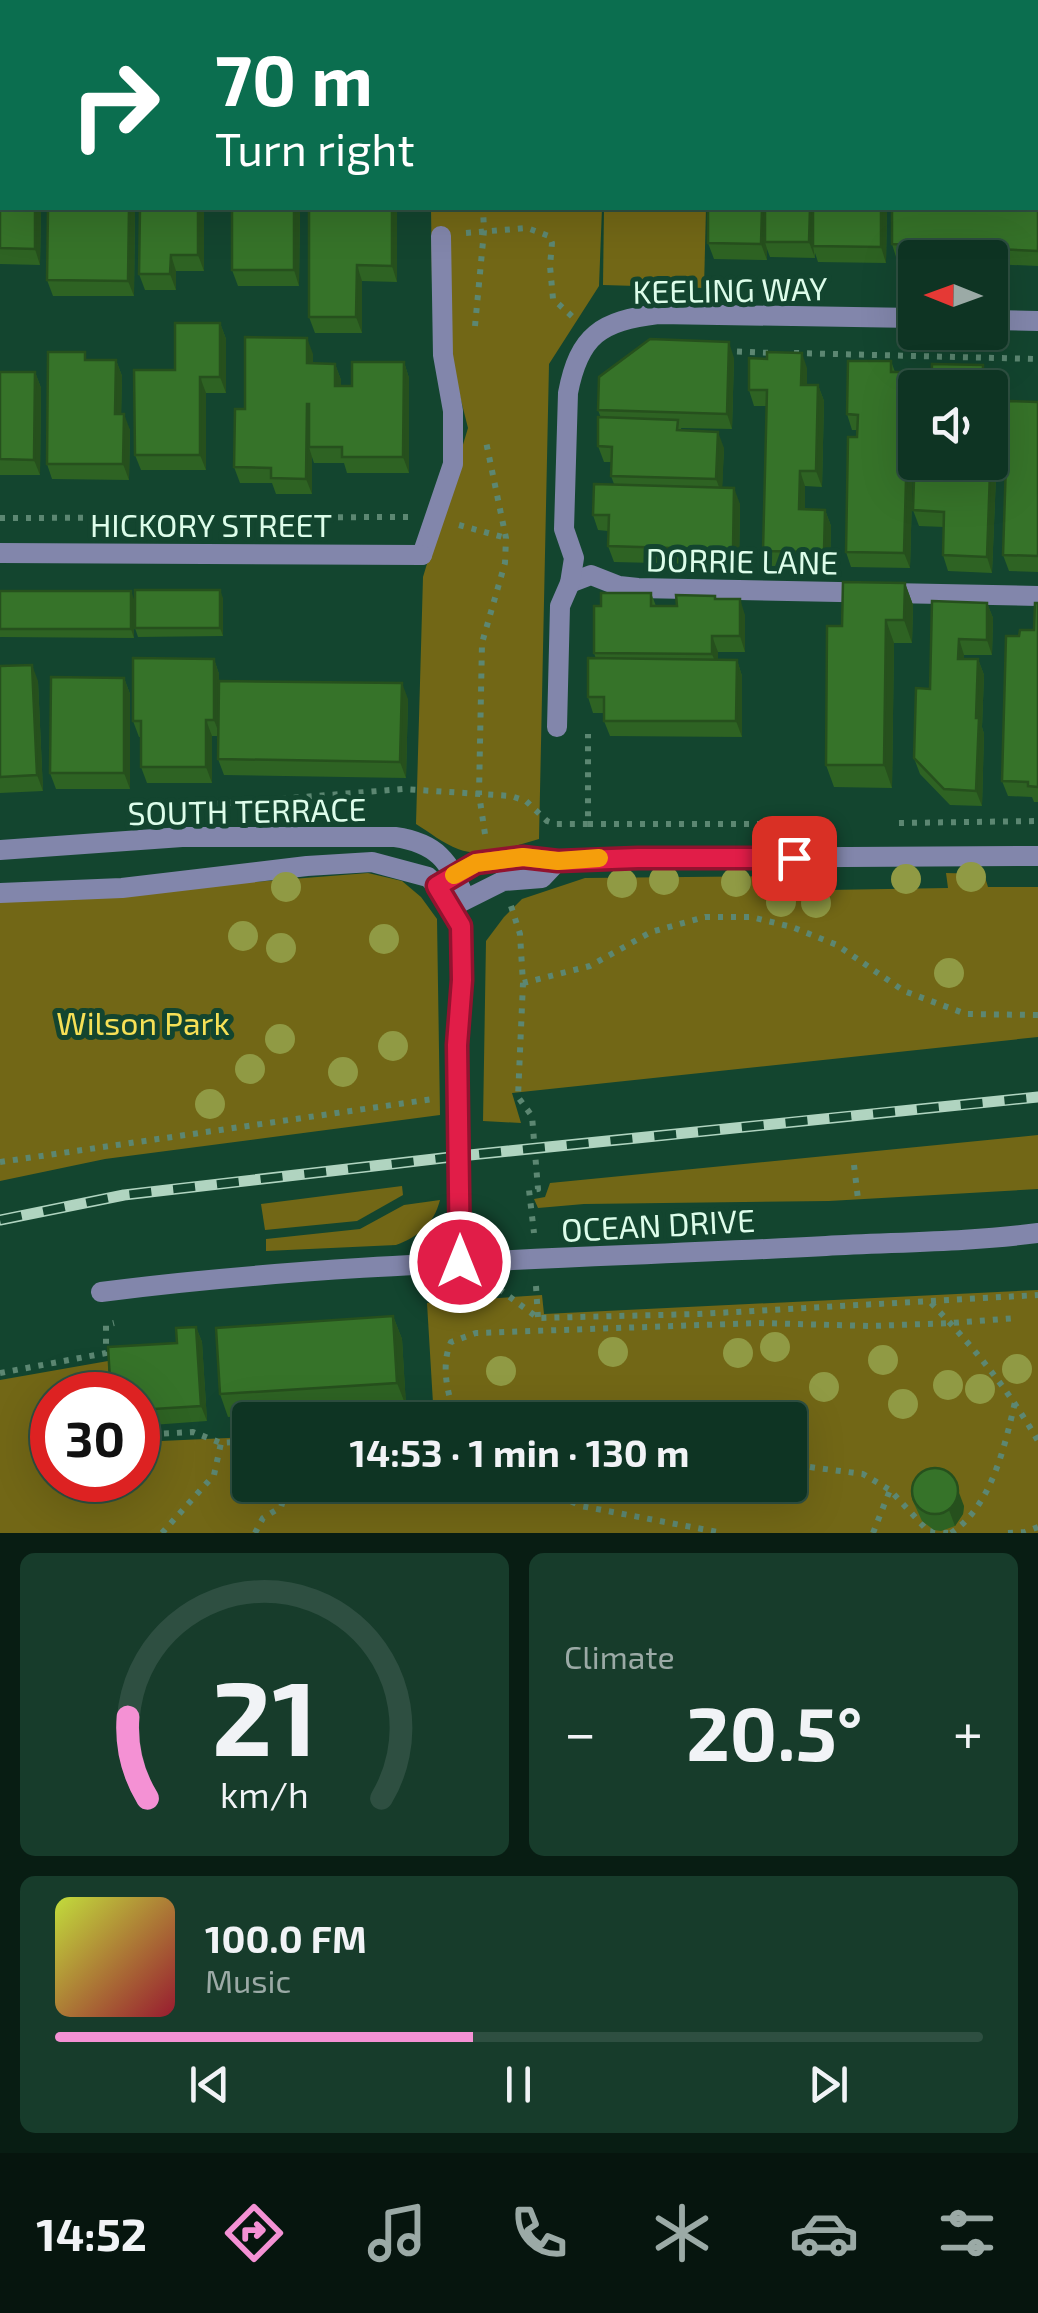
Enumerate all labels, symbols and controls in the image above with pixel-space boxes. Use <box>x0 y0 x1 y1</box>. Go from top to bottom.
text: 70 m <box>215 36 373 120</box>
icon: right <box>50 40 180 170</box>
text: Turn right <box>215 121 415 175</box>
north arrow <box>898 240 1008 350</box>
map controls <box>898 240 1008 480</box>
street label: KEELING WAY <box>632 268 828 310</box>
button: sound <box>898 370 1008 480</box>
street label: HICKORY STREET <box>90 505 332 543</box>
street label: DORRIE LANE <box>645 539 839 581</box>
street label: SOUTH TERRACE <box>127 789 367 831</box>
pin <box>752 816 837 901</box>
icon: arrive <box>767 831 822 886</box>
park label: Wilson Park <box>56 1003 230 1041</box>
street label: OCEAN DRIVE <box>560 1200 756 1248</box>
position arrow <box>408 1210 512 1314</box>
speed limit sign: 30 <box>30 1372 160 1502</box>
text: 14:53 · 1 min · 130 m <box>350 1429 689 1475</box>
text: Climate <box>564 1637 675 1675</box>
text: 21 <box>212 1652 317 1777</box>
text: 20.5° <box>686 1686 863 1776</box>
text: − <box>564 1698 596 1764</box>
text: + <box>953 1698 983 1764</box>
text: km/h <box>220 1772 309 1815</box>
text: 100.0 FM <box>205 1915 367 1961</box>
text: Music <box>205 1961 291 1999</box>
icon: previous <box>182 2057 237 2112</box>
icon: pause <box>491 2057 546 2112</box>
icon: next <box>801 2057 856 2112</box>
icon: directions <box>219 2198 289 2268</box>
icon: music <box>362 2198 432 2268</box>
icon: phone <box>504 2198 574 2268</box>
icon: climate <box>647 2198 717 2268</box>
icon: car <box>789 2198 859 2268</box>
icon: filters <box>932 2198 1002 2268</box>
text: 14:52 <box>36 2206 147 2260</box>

